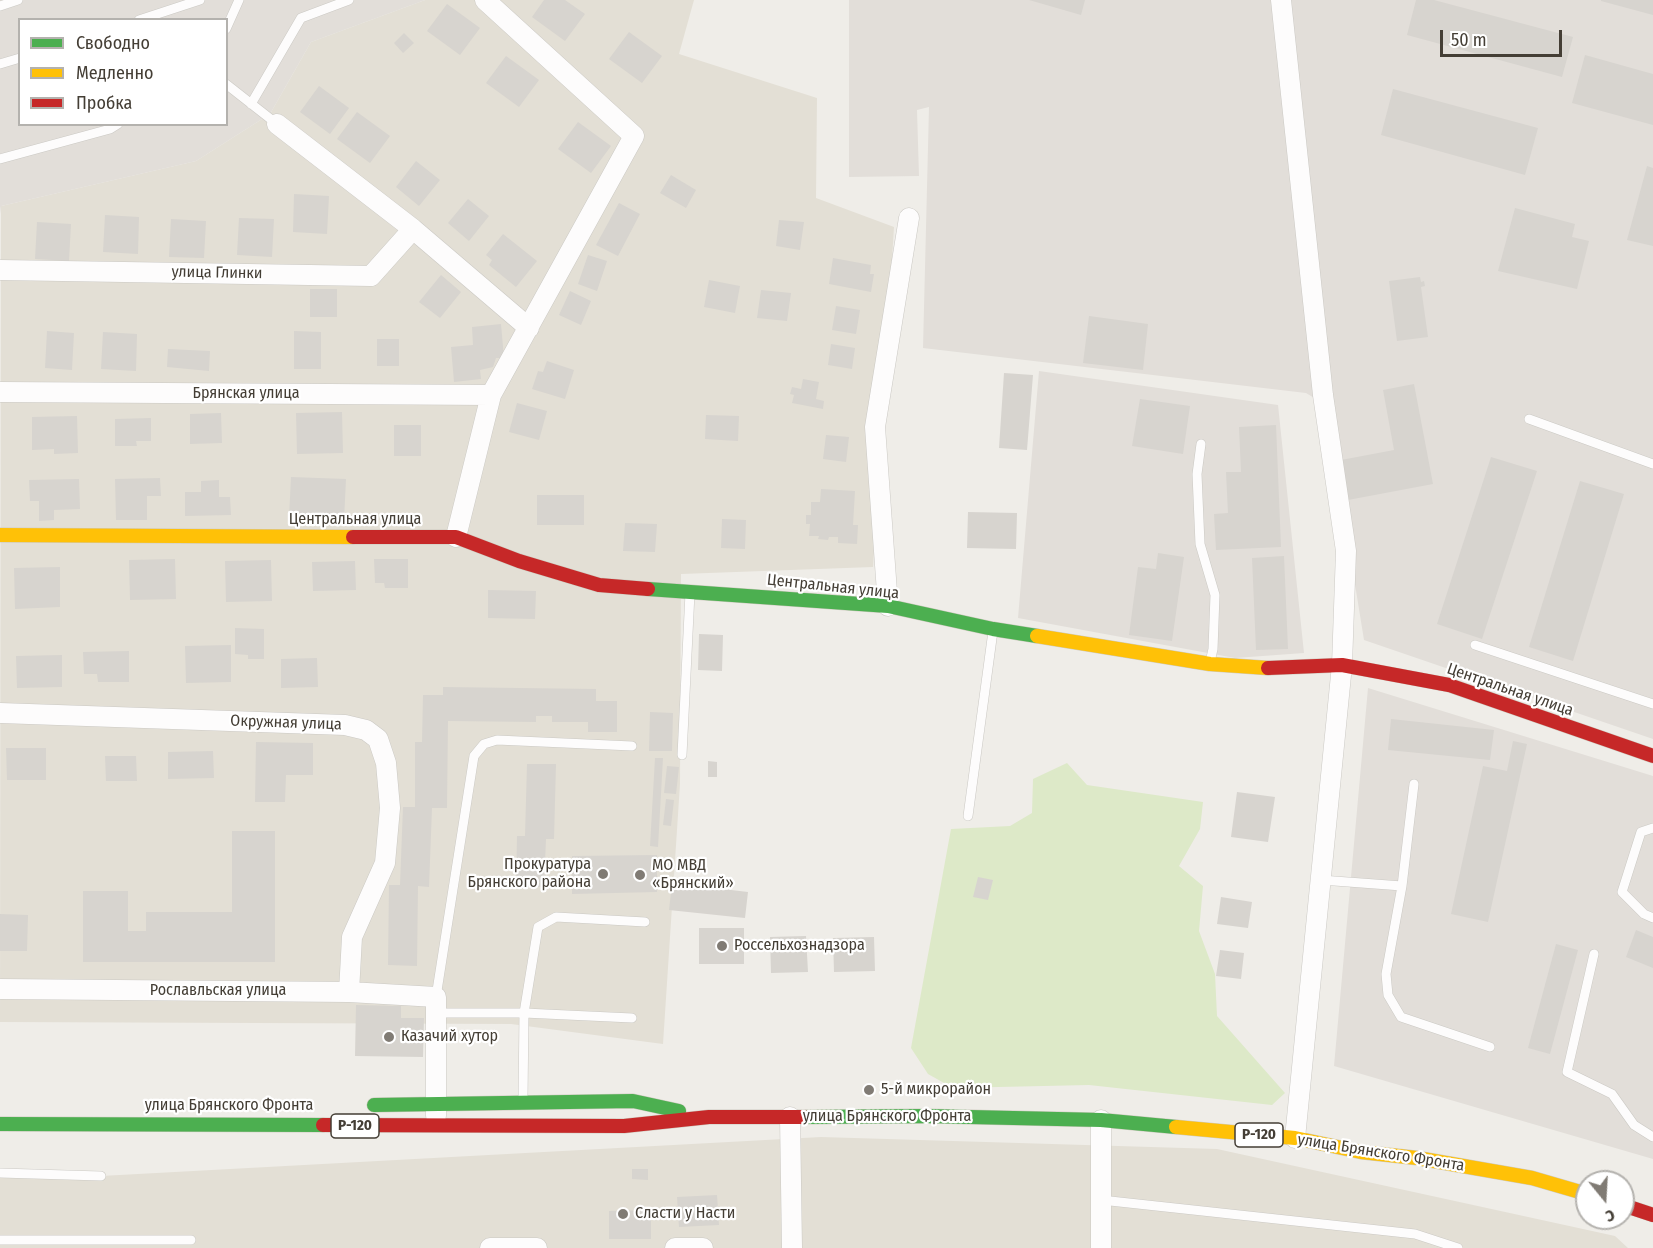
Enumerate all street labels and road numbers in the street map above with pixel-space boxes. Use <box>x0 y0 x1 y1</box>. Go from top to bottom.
street label: улица Глинки <box>171 263 263 283</box>
street label: Брянская улица <box>193 384 299 404</box>
street label: Центральная улица <box>289 510 421 530</box>
street label: Центральная улица <box>766 571 900 603</box>
street label: Центральная улица <box>1444 659 1576 721</box>
street label: Окружная улица <box>230 711 342 735</box>
street label: Рославльская улица <box>150 981 286 1001</box>
street label: улица Брянского Фронта <box>145 1096 313 1116</box>
street label: улица Брянского Фронта <box>803 1107 971 1127</box>
road number: Р-120 <box>331 1114 379 1138</box>
road number: Р-120 <box>1235 1123 1283 1147</box>
street label: улица Брянского Фронта <box>1296 1130 1466 1176</box>

